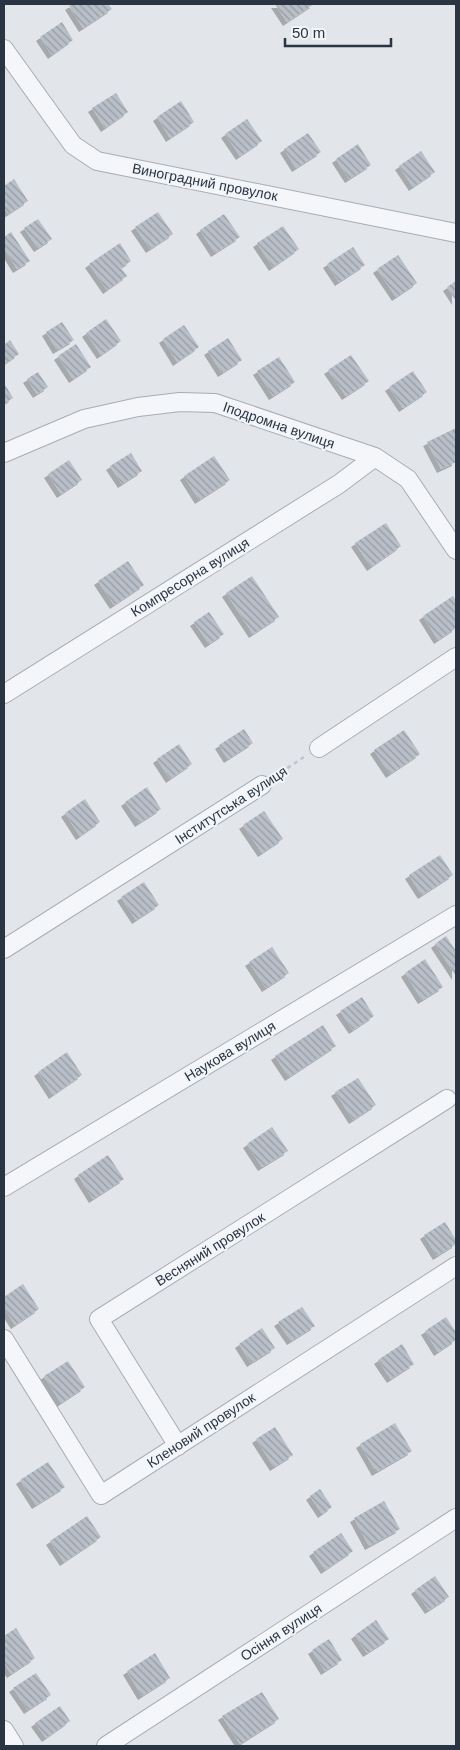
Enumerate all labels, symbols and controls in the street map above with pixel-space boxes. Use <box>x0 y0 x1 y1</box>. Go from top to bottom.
scale bar <box>285 15 391 47</box>
text: 50 m <box>292 24 325 41</box>
street label: Виноградний провулок <box>131 160 280 204</box>
street label: Іподромна вулиця <box>221 398 337 452</box>
street label: Компресорна вулиця <box>128 534 252 620</box>
street label: Інститутська вулиця <box>172 763 290 847</box>
street label: Наукова вулиця <box>182 1018 278 1084</box>
street label: Весняний провулок <box>152 1208 268 1289</box>
street label: Кленовий провулок <box>144 1389 259 1471</box>
street label: Осіння вулиця <box>237 1600 325 1664</box>

